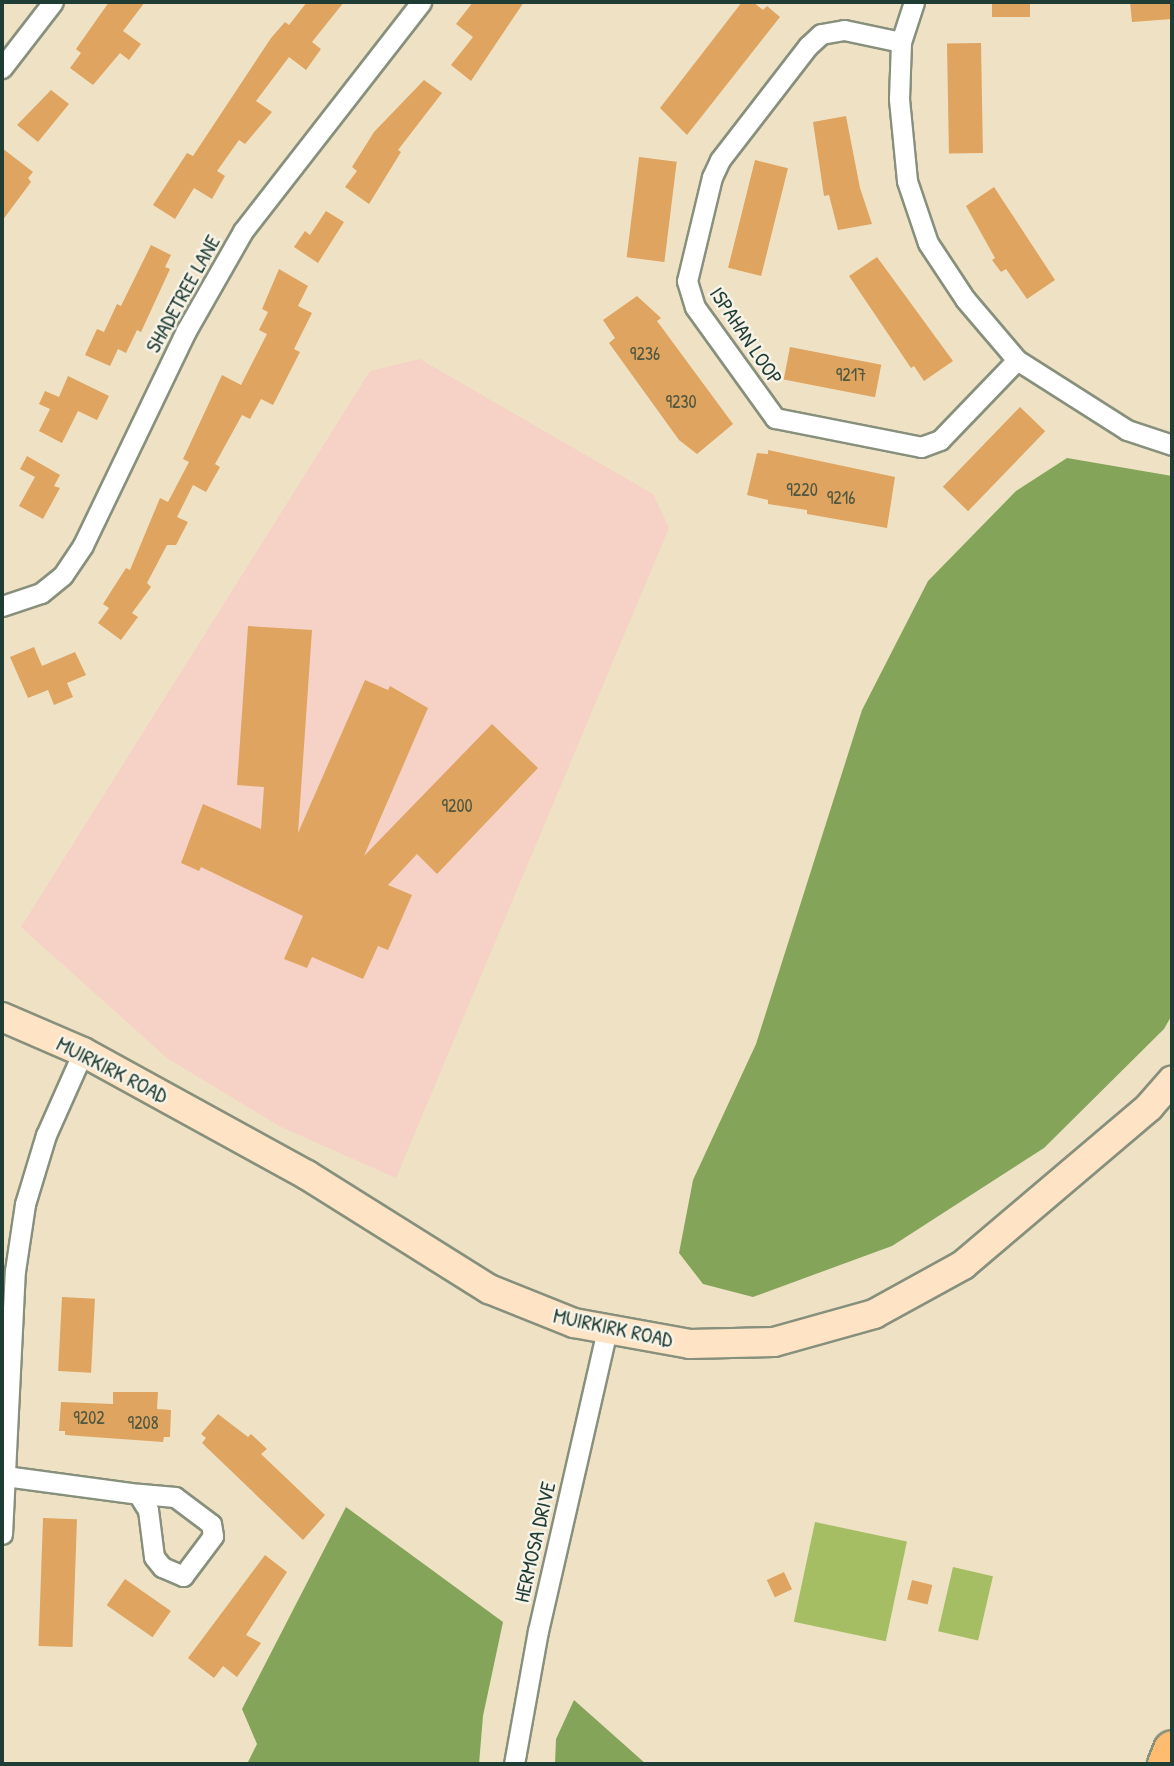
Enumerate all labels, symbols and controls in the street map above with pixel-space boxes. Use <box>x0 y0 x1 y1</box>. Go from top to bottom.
street label: SHADETREE LANE <box>140 231 226 357</box>
street label: ISPAHAN LOOP <box>704 282 788 390</box>
house number: 9236 <box>630 343 660 365</box>
house number: 9217 <box>836 364 866 386</box>
house number: 9230 <box>665 391 697 413</box>
house number: 9220 <box>786 479 818 501</box>
house number: 9216 <box>827 487 855 509</box>
house number: 9200 <box>441 795 473 817</box>
street label: MUIRKIRK ROAD <box>52 1031 172 1109</box>
street label: MUIRKIRK ROAD <box>551 1303 675 1353</box>
house number: 9202 <box>73 1407 105 1429</box>
house number: 9208 <box>128 1412 158 1434</box>
street label: HERMOSA DRIVE <box>509 1479 561 1605</box>

